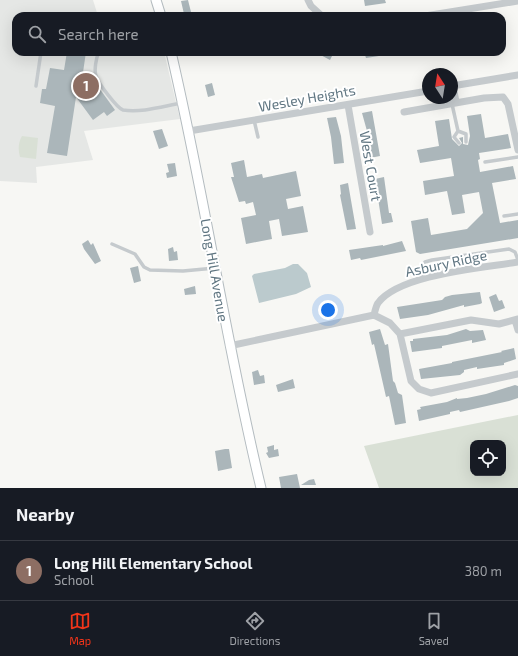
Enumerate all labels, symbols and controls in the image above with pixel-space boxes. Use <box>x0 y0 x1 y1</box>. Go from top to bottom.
search box <box>12 12 506 56</box>
icon: search <box>26 23 48 45</box>
text: Search here <box>58 25 139 43</box>
north arrow <box>422 68 458 104</box>
pin: 1 <box>73 71 99 101</box>
street label: Wesley Heights <box>257 81 357 115</box>
street label: West Court <box>356 130 386 202</box>
street label: Long Hill Avenue <box>198 217 232 323</box>
street label: Asbury Ridge <box>404 246 488 280</box>
your location <box>318 300 338 320</box>
map controls <box>470 440 506 476</box>
button: locate <box>470 440 506 476</box>
text: Nearby <box>16 504 74 524</box>
text: Long Hill Elementary School <box>54 554 252 572</box>
text: 1 <box>26 563 32 579</box>
text: 380 m <box>465 563 502 579</box>
text: School <box>54 572 94 588</box>
tab: Map <box>69 610 91 647</box>
tab: Directions <box>230 610 280 647</box>
tab: Saved <box>419 610 449 647</box>

